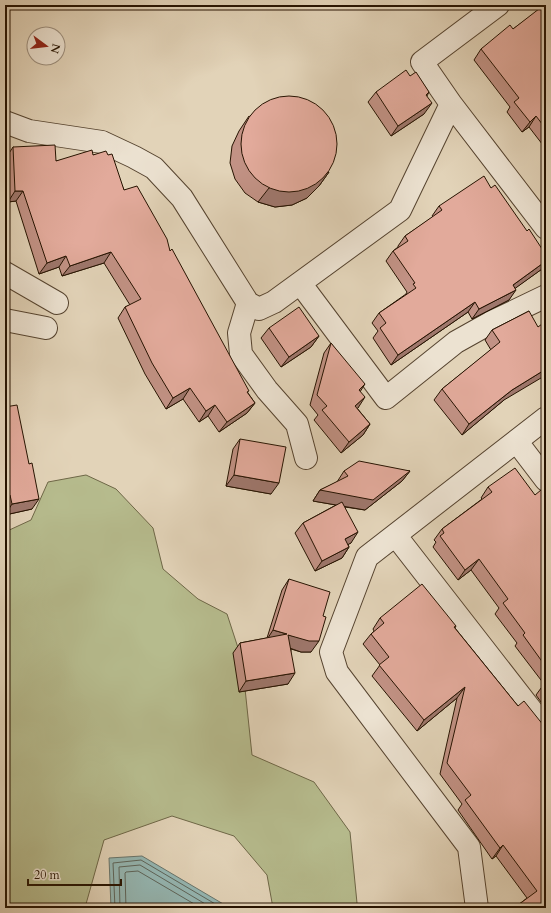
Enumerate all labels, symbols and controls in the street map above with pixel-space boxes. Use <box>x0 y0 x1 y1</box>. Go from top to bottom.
north arrow <box>26 26 66 66</box>
text: N <box>47 42 64 55</box>
scale bar <box>28 861 121 887</box>
text: 20 m <box>34 867 61 883</box>

